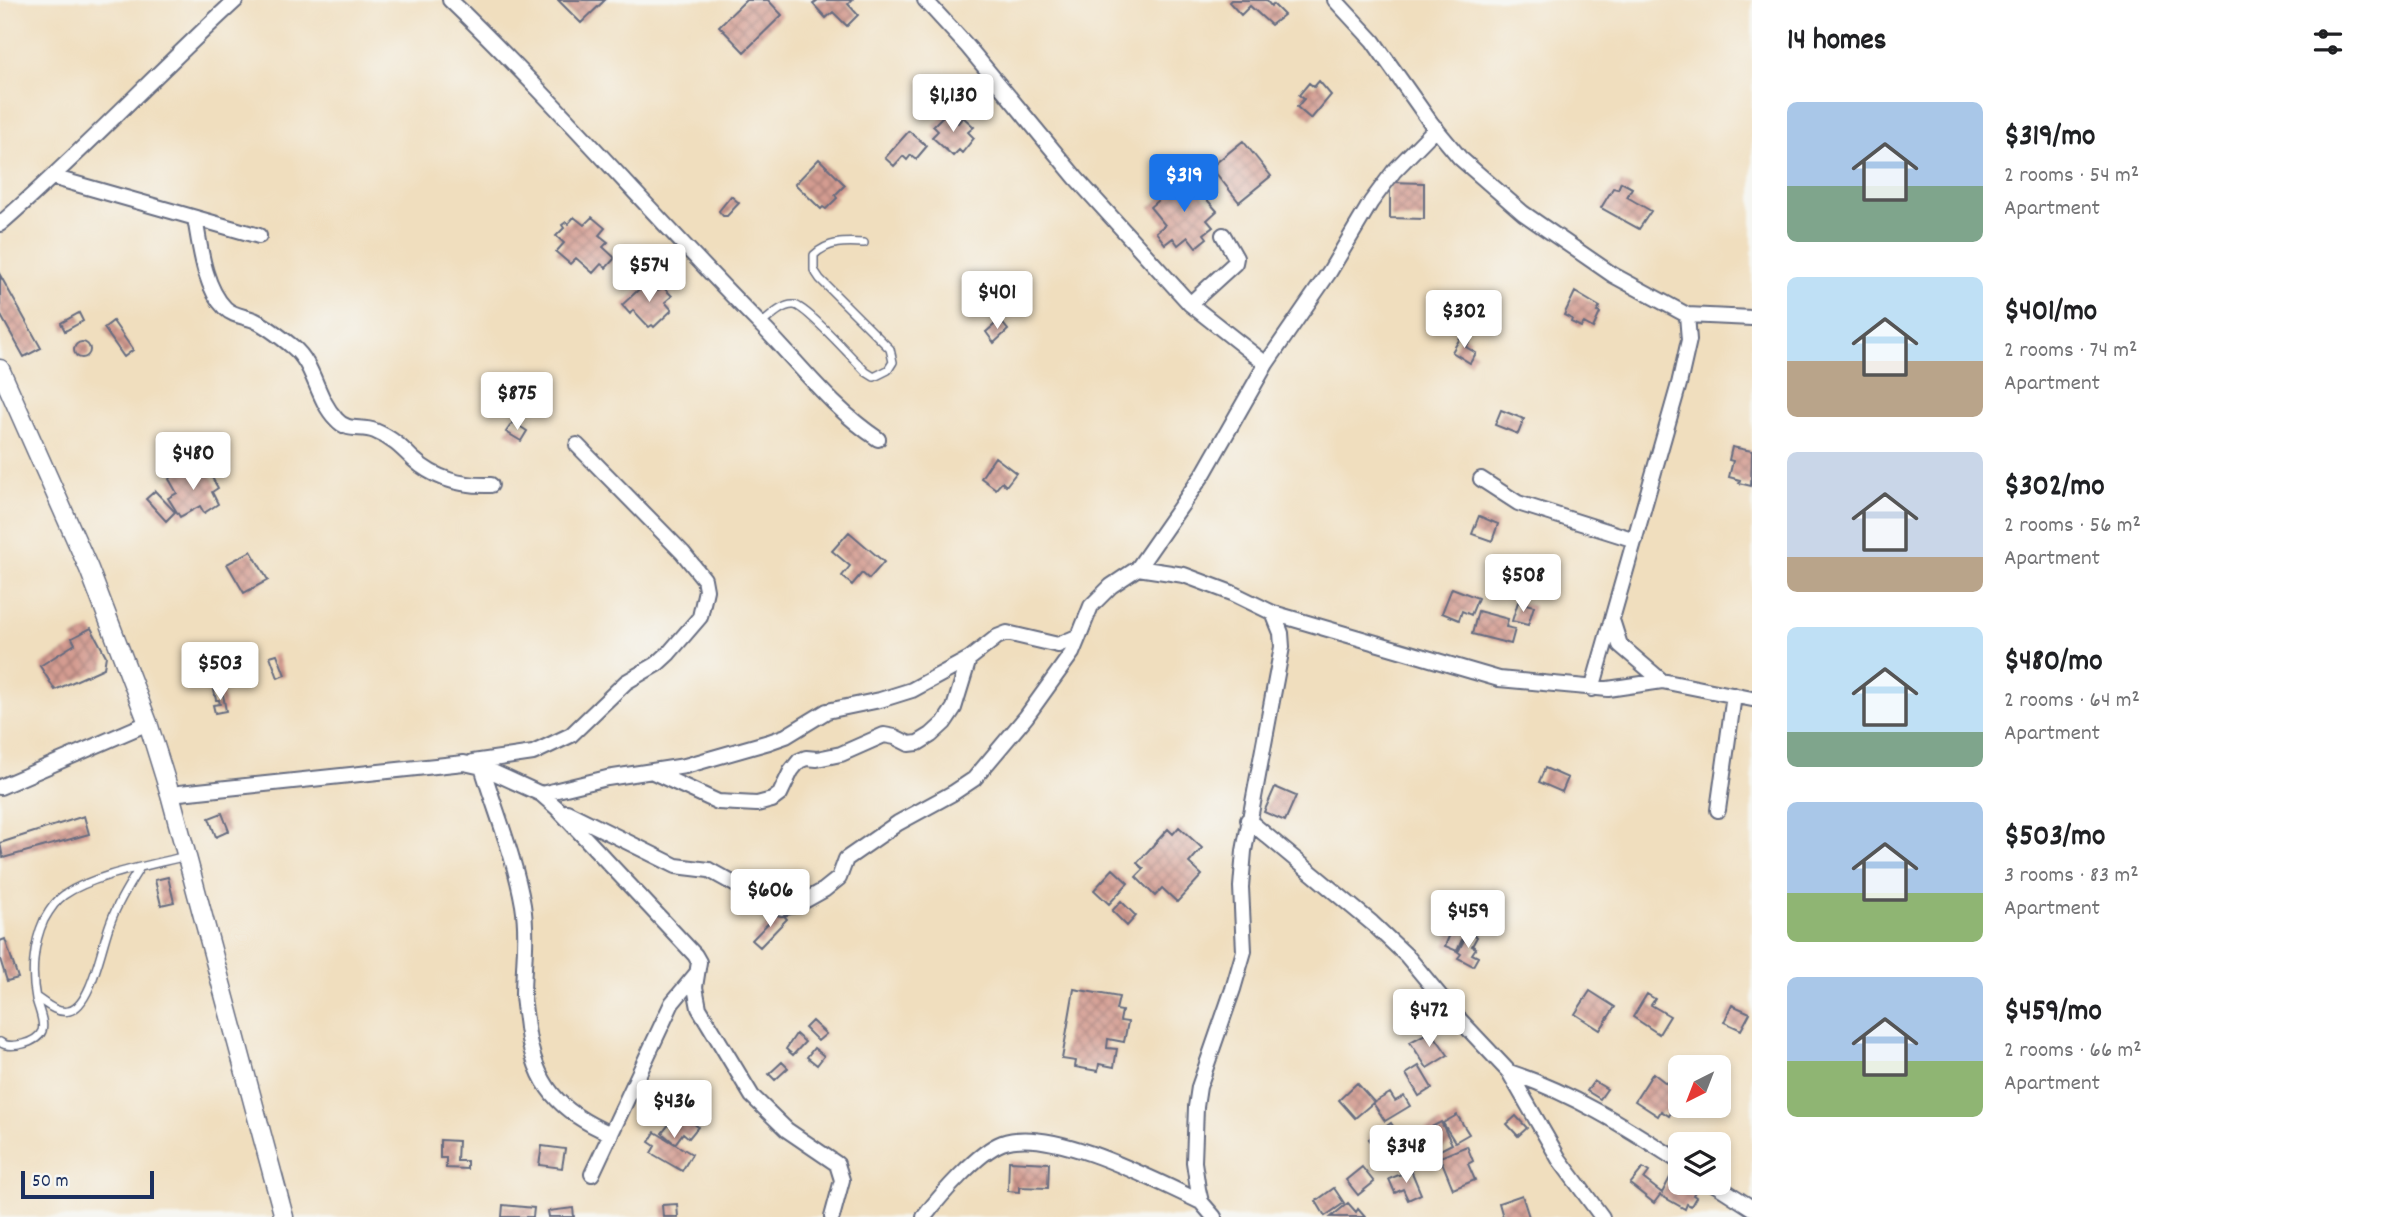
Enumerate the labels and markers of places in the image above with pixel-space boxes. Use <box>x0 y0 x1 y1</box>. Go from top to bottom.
pin: $1,130 <box>896 74 1010 134</box>
pin: $319 <box>1143 154 1225 214</box>
pin: $574 <box>608 244 690 304</box>
pin: $401 <box>956 272 1038 331</box>
pin: $302 <box>1423 290 1505 350</box>
pin: $875 <box>476 372 558 432</box>
pin: $480 <box>152 433 234 492</box>
pin: $508 <box>1482 554 1564 614</box>
pin: $503 <box>179 642 261 702</box>
pin: $606 <box>729 870 811 929</box>
pin: $459 <box>1427 890 1509 950</box>
pin: $472 <box>1388 990 1470 1049</box>
pin: $436 <box>633 1080 715 1140</box>
pin: $348 <box>1365 1126 1447 1185</box>

